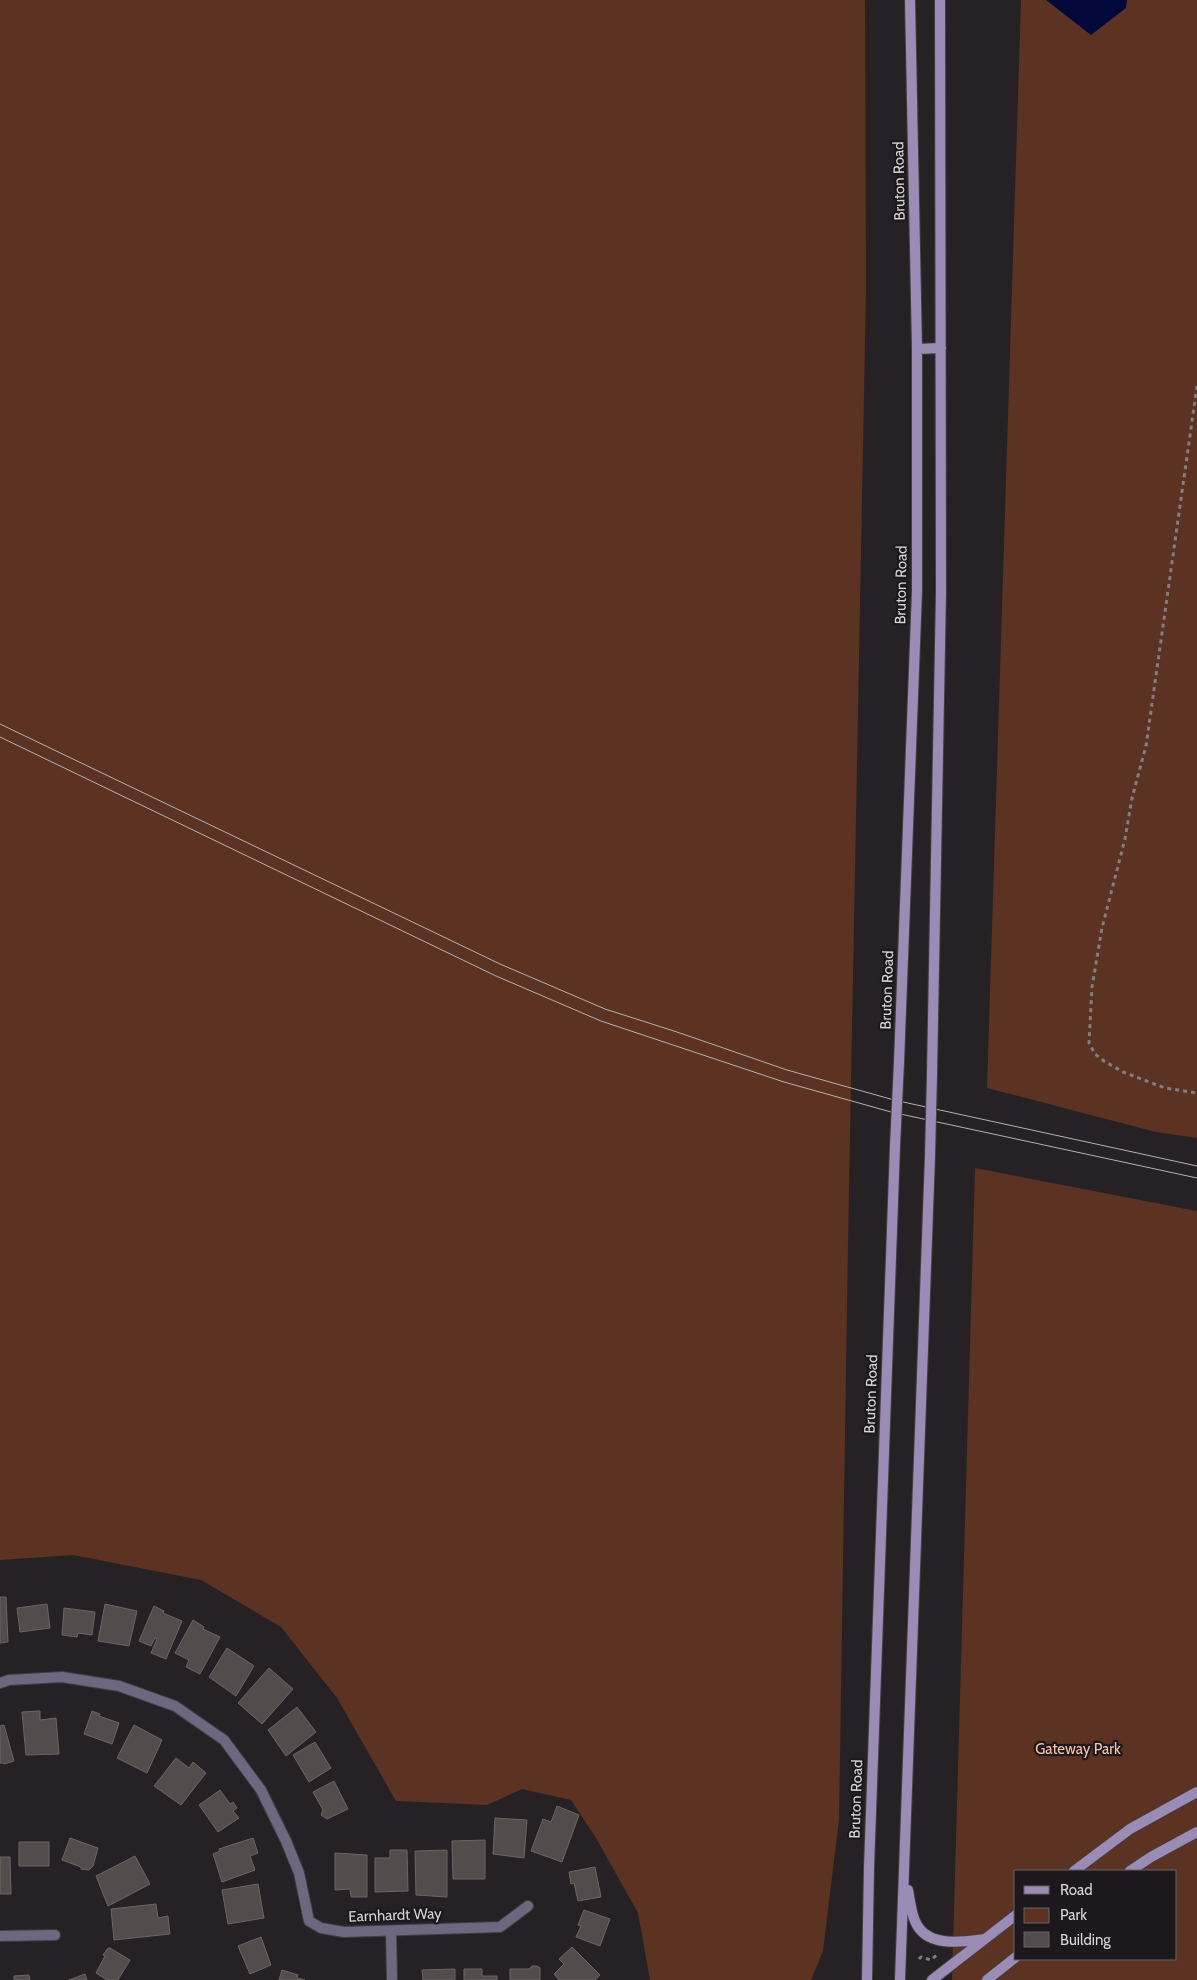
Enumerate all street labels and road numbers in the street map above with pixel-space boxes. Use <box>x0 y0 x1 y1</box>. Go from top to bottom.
street label: Bruton Road <box>889 141 909 221</box>
street label: Bruton Road <box>891 545 911 625</box>
street label: Bruton Road <box>877 950 897 1030</box>
street label: Bruton Road <box>861 1354 881 1434</box>
street label: Bruton Road <box>846 1759 866 1839</box>
street label: Earnhardt Way <box>348 1904 442 1926</box>

